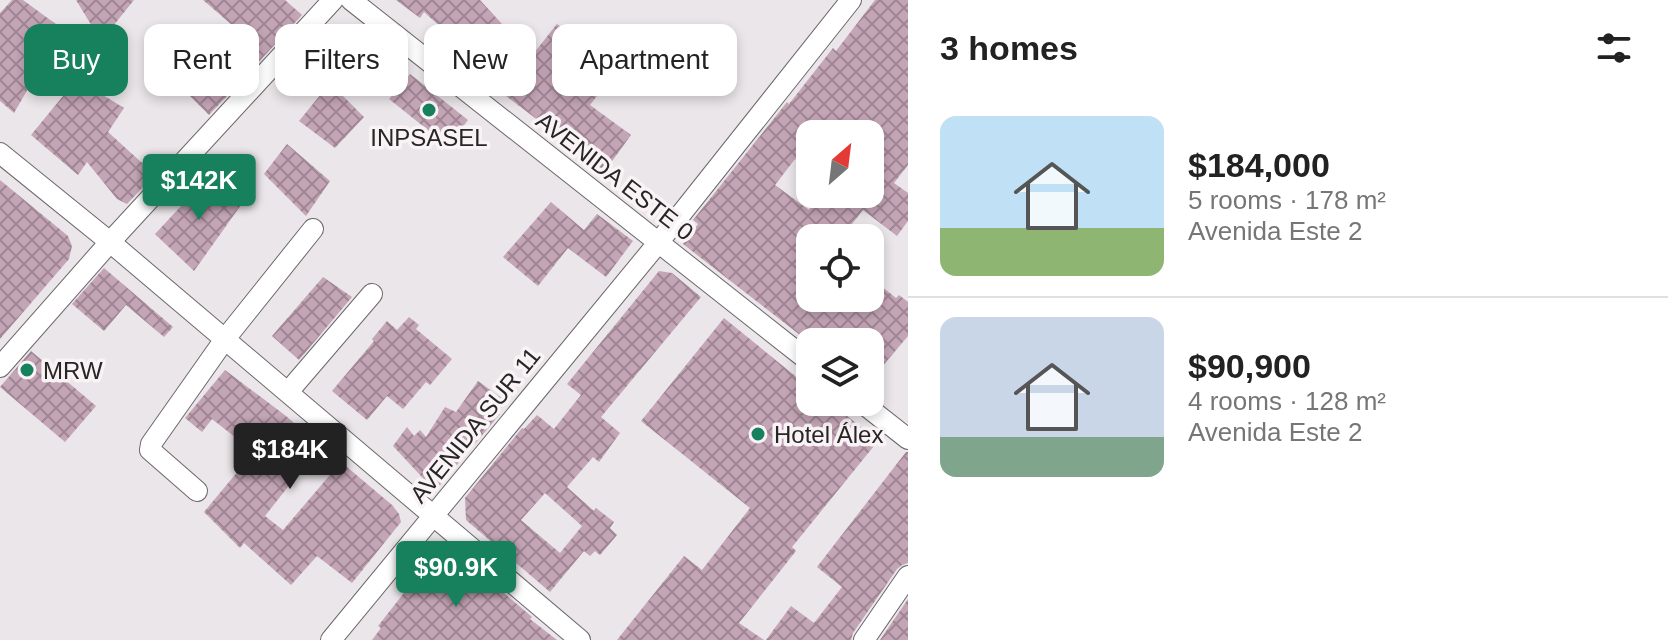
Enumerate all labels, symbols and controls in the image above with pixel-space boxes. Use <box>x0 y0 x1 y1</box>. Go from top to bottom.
chip: Buy <box>24 24 128 96</box>
chip: Rent <box>144 24 259 96</box>
chip: Filters <box>275 24 408 96</box>
chip: New <box>424 24 536 96</box>
chip: Apartment <box>552 24 737 96</box>
icon: filters <box>1592 26 1636 70</box>
text: 3 homes <box>940 29 1078 67</box>
marker: INPSASEL <box>420 101 438 119</box>
street label: AVENIDA ESTE 0 <box>531 106 699 246</box>
north arrow <box>796 120 884 208</box>
map controls <box>796 120 884 416</box>
place label: INPSASEL <box>370 124 488 151</box>
text: $184,000 <box>1188 146 1330 184</box>
icon: home <box>1004 148 1100 244</box>
pin: $142K <box>143 154 255 222</box>
text: $142K <box>161 165 237 195</box>
text: 5 rooms · 178 m² <box>1188 185 1386 215</box>
text: Avenida Este 2 <box>1188 216 1362 246</box>
button: locate <box>796 224 884 312</box>
button: layers <box>796 328 884 416</box>
street label: AVENIDA SUR 11 <box>404 342 546 508</box>
text: $90,900 <box>1188 347 1311 385</box>
icon: home <box>1004 349 1100 445</box>
place label: MRW <box>43 357 103 384</box>
marker: MRW <box>18 361 36 379</box>
text: 4 rooms · 128 m² <box>1188 386 1386 416</box>
text: Avenida Este 2 <box>1188 417 1362 447</box>
place label: Hotel Álex <box>774 421 883 448</box>
pin: $184K <box>234 423 346 491</box>
marker: Hotel Álex <box>749 425 767 443</box>
text: $184K <box>252 434 328 464</box>
pin: $90.9K <box>391 541 521 609</box>
text: $90.9K <box>414 552 498 582</box>

